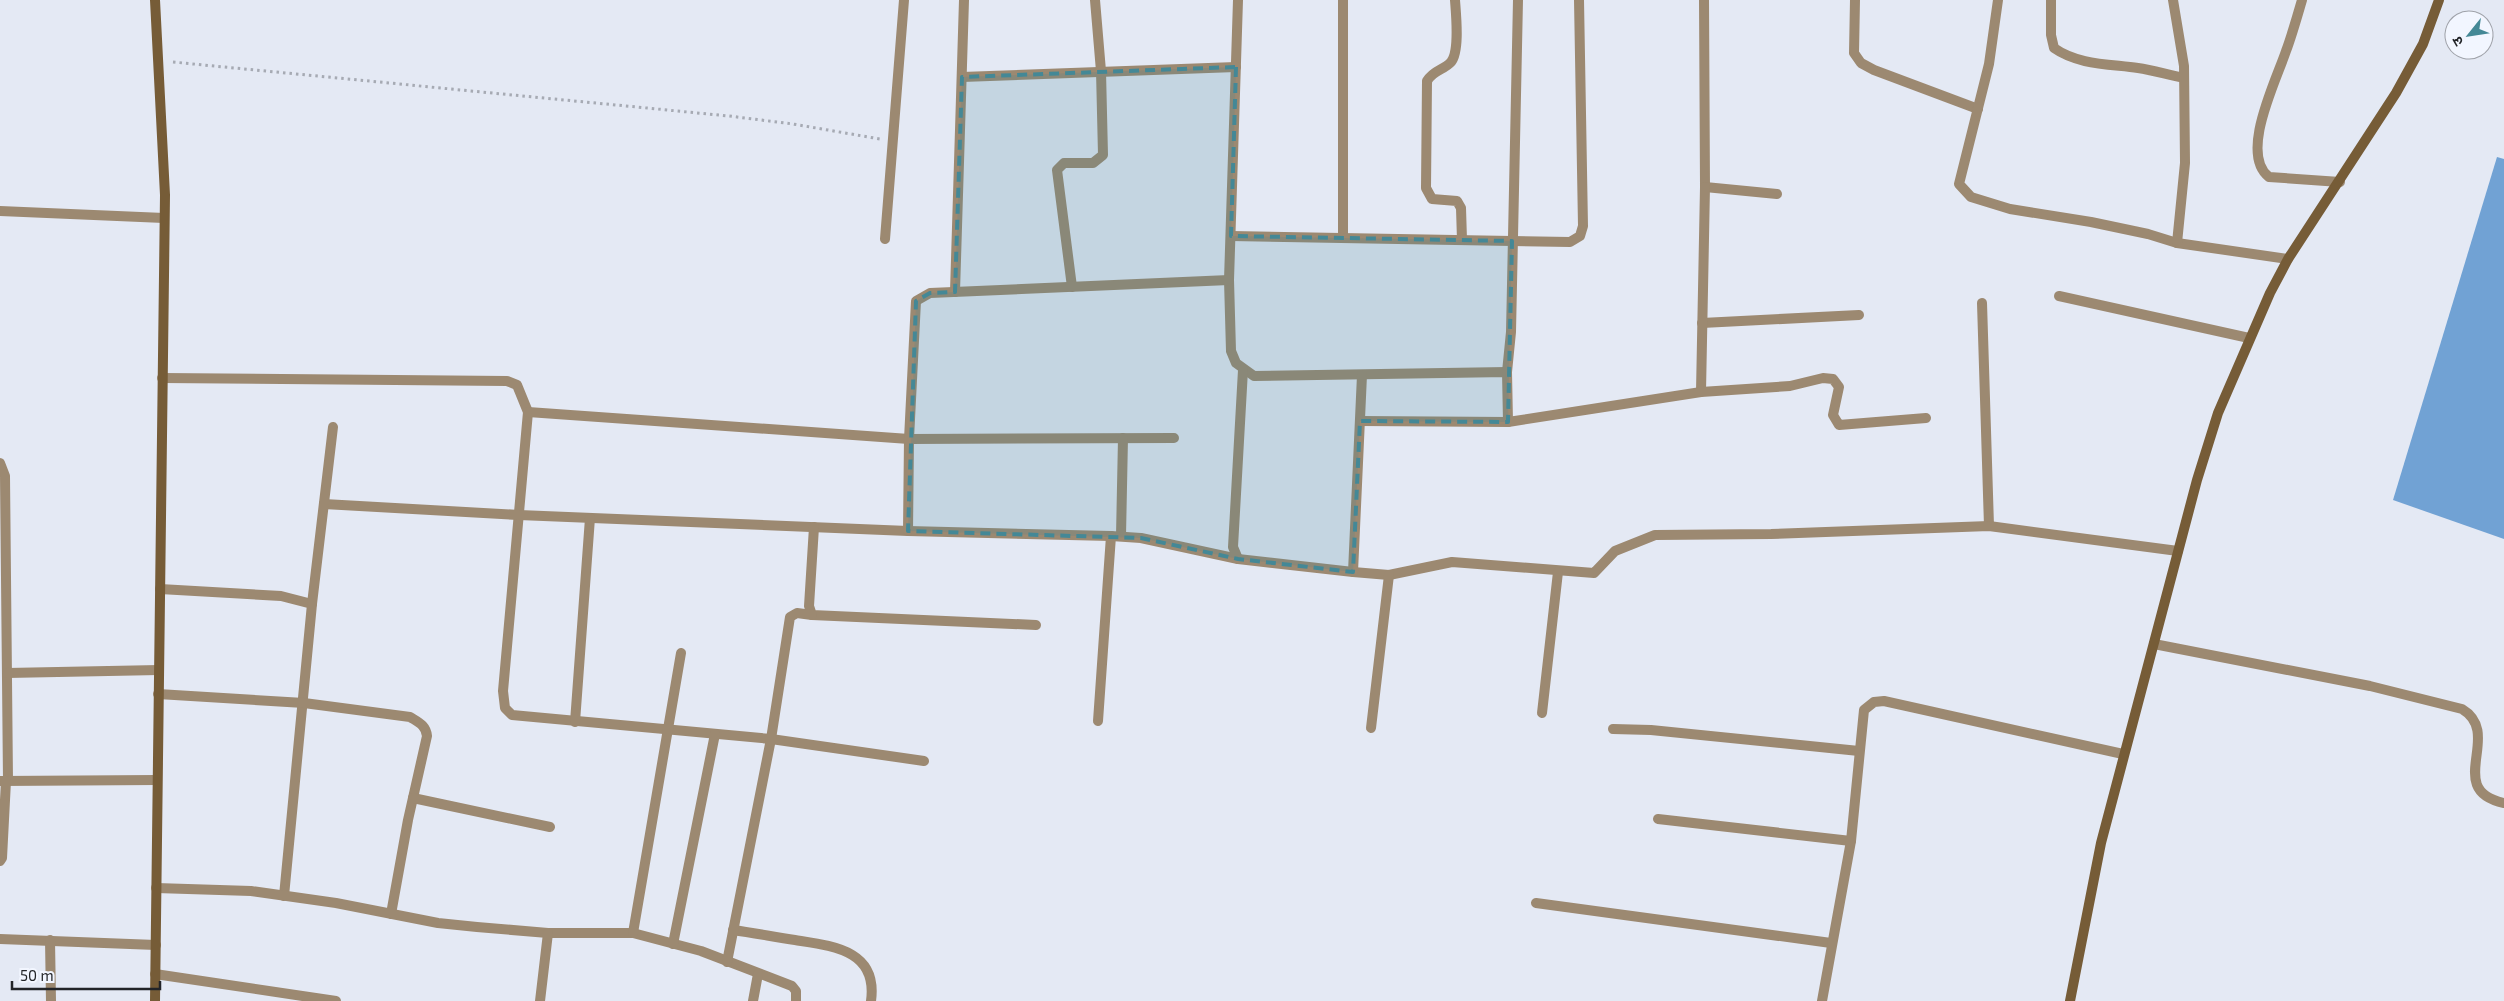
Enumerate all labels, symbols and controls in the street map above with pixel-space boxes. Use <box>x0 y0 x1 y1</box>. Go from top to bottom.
north arrow <box>2444 10 2494 60</box>
text: उ <box>2447 33 2467 50</box>
scale bar <box>12 958 160 990</box>
text: 50 m <box>20 966 54 984</box>

